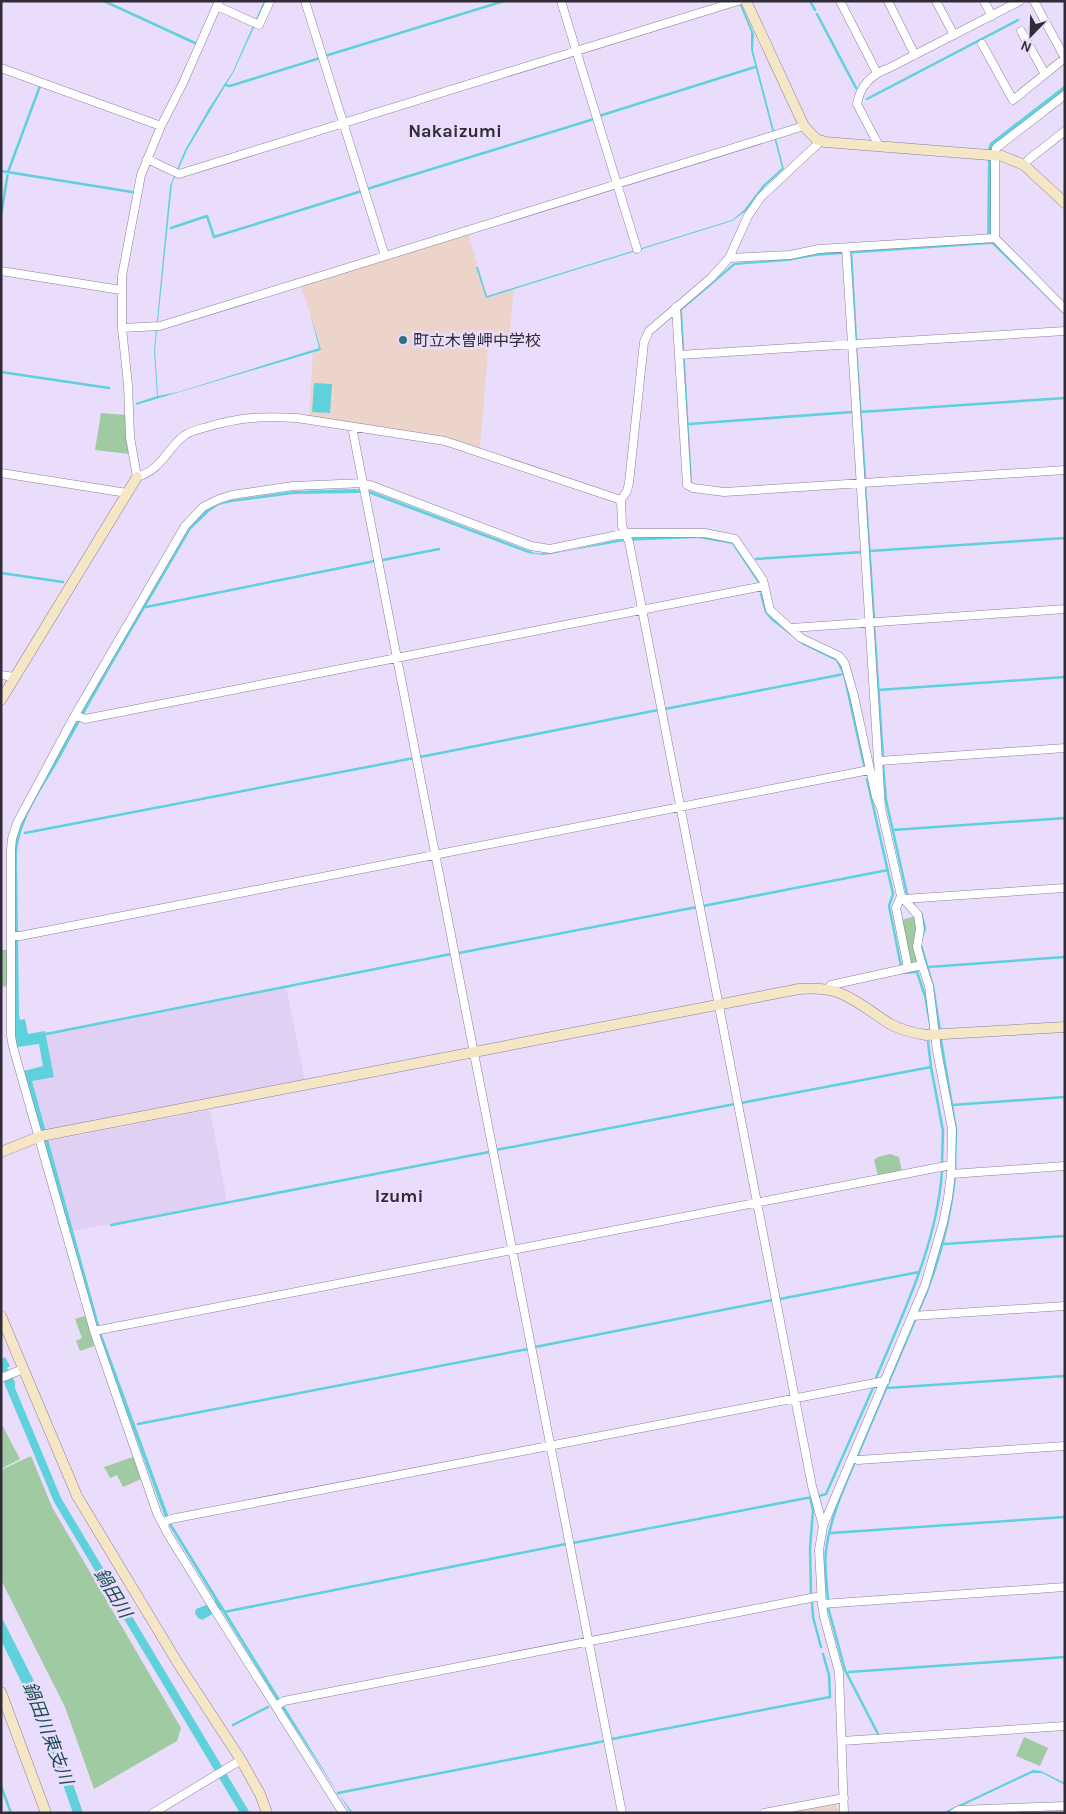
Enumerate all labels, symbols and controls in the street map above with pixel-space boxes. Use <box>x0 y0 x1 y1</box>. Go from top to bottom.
north arrow <box>1006 10 1056 60</box>
text: N <box>1018 37 1034 56</box>
district label: Nakaizumi <box>408 120 502 142</box>
place label: 町立木曽岬中学校 <box>413 331 541 350</box>
marker: 町立木曽岬中学校 <box>397 334 409 346</box>
district label: Izumi <box>375 1185 423 1207</box>
water label: 鍋田川 <box>90 1564 137 1624</box>
water label: 鍋田川東支川 <box>18 1679 78 1789</box>

